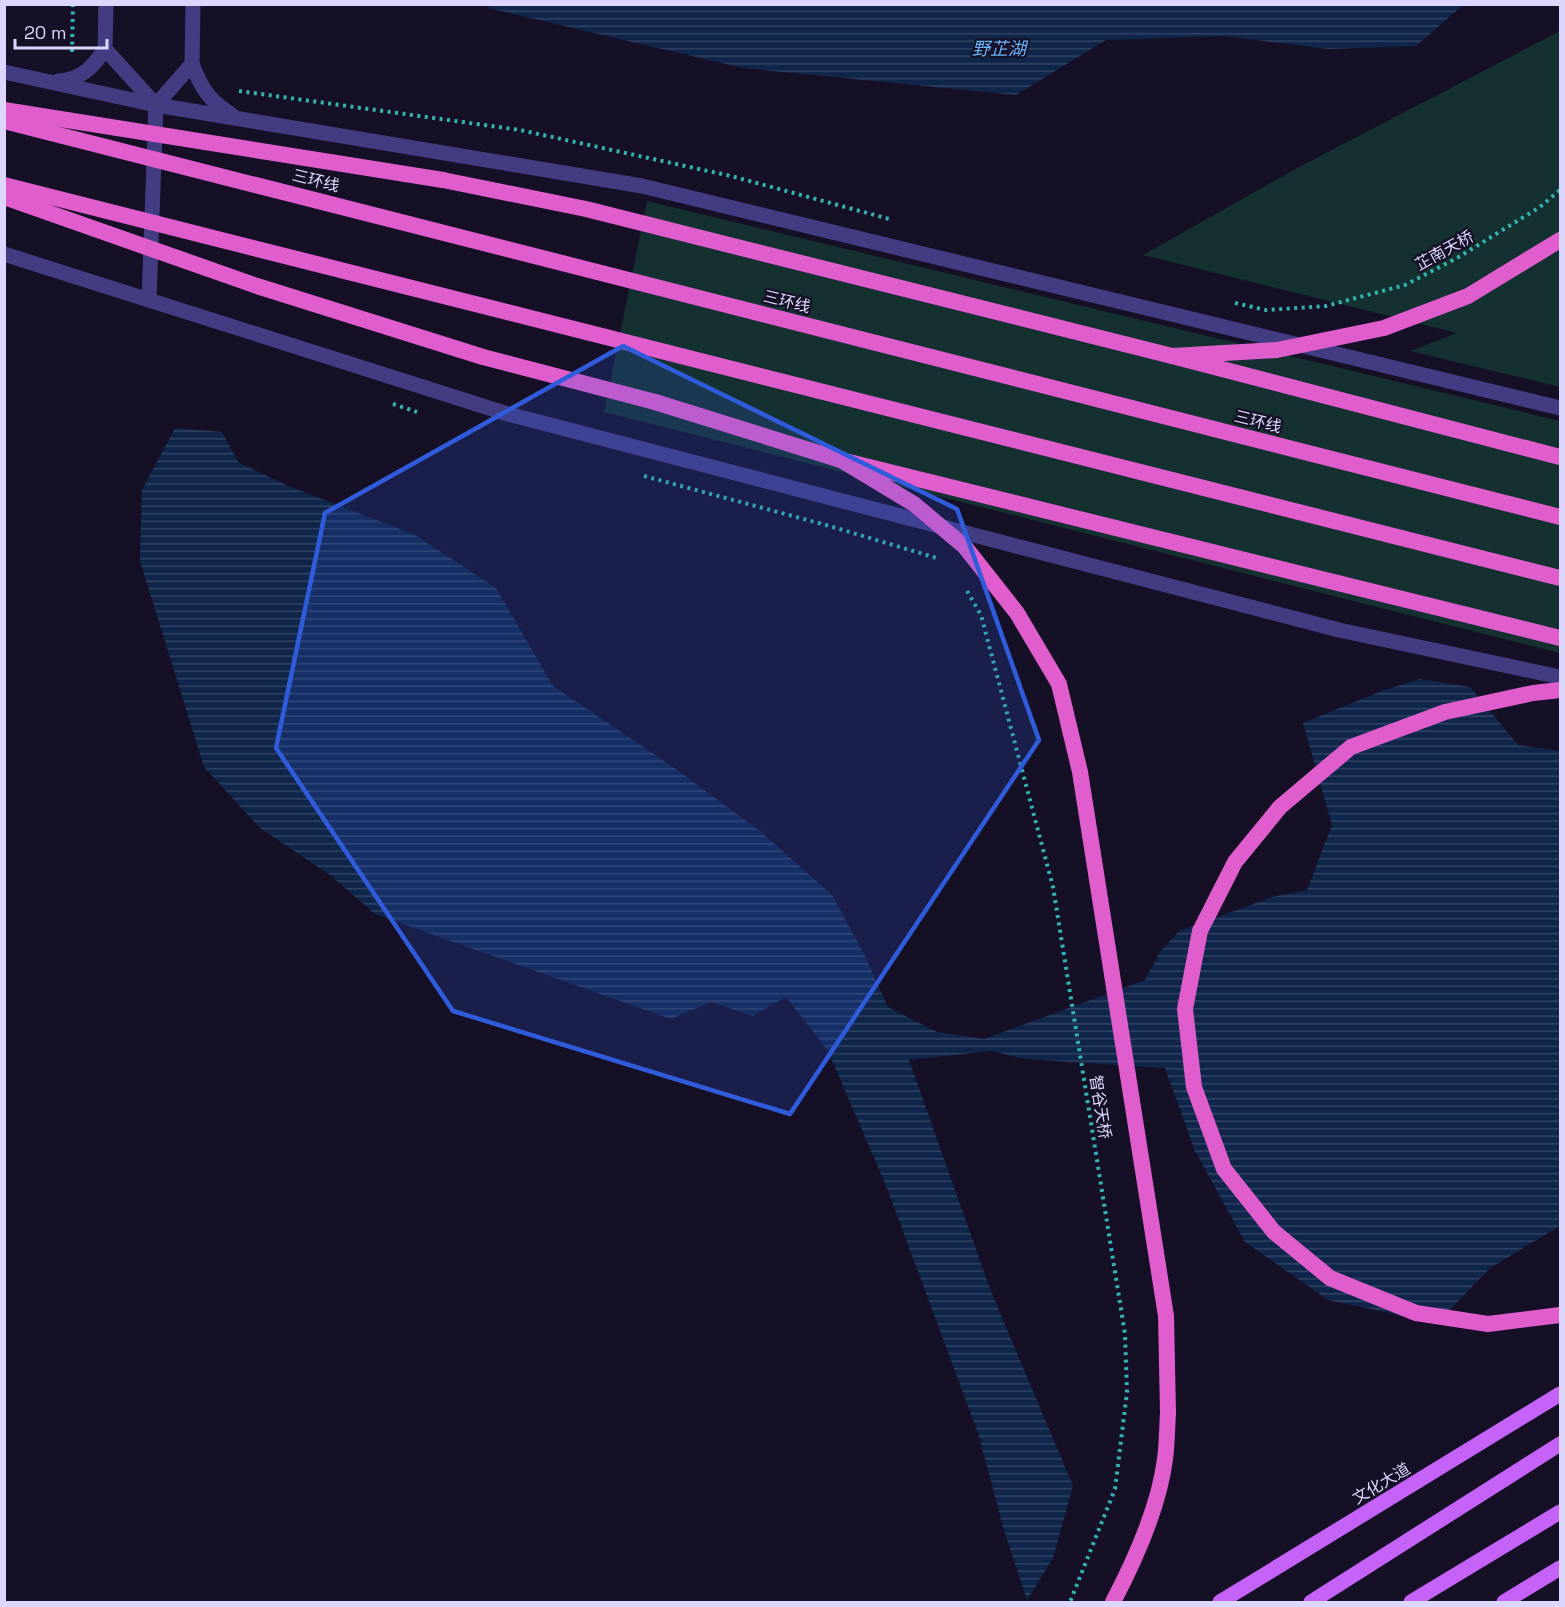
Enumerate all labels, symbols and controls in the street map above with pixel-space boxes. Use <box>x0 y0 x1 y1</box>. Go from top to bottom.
scale bar <box>15 12 106 50</box>
text: 20 m <box>24 21 67 44</box>
water label: 野芷湖 <box>972 37 1029 60</box>
street label: 三环线 <box>290 164 342 196</box>
street label: 芷南天桥 <box>1411 226 1477 275</box>
street label: 三环线 <box>761 285 813 317</box>
street label: 三环线 <box>1232 405 1284 437</box>
street label: 智谷天桥 <box>1085 1074 1116 1140</box>
street label: 文化大道 <box>1348 1458 1414 1509</box>

